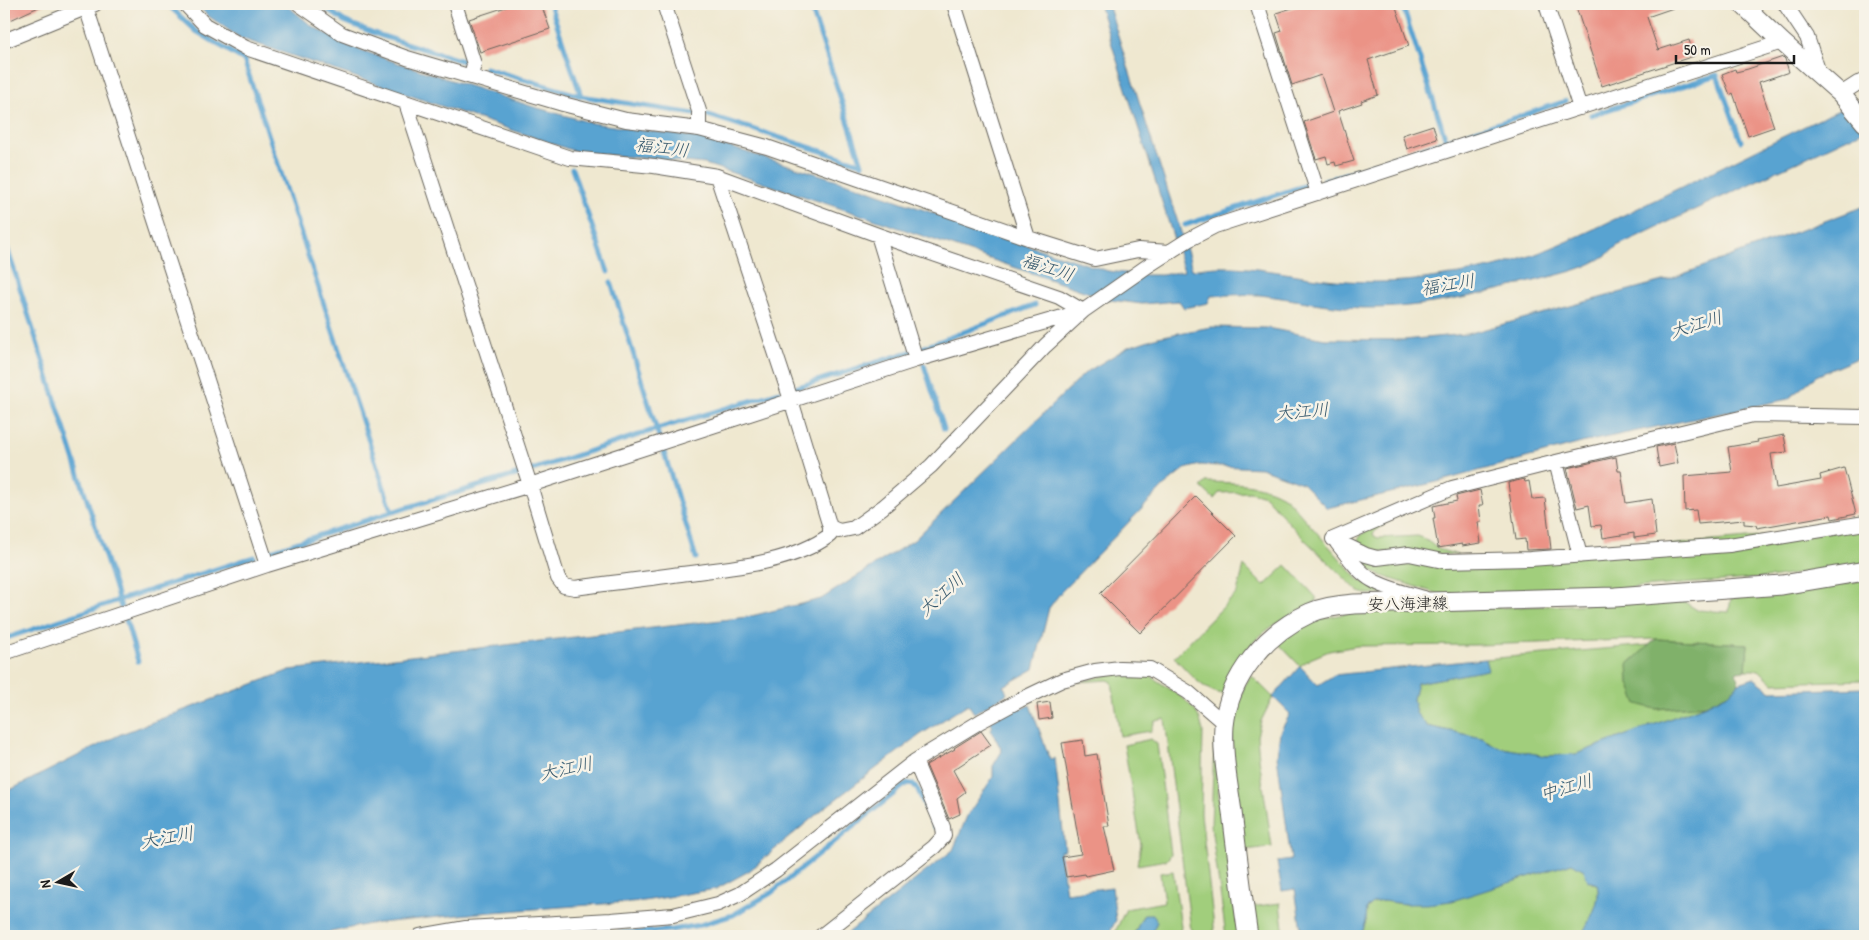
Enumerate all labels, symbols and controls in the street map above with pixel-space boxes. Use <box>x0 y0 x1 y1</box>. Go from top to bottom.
scale bar <box>1676 32 1794 64</box>
text: 50 m <box>1684 39 1711 60</box>
water label: 福江川 <box>634 131 690 163</box>
water label: 福江川 <box>1018 247 1078 287</box>
water label: 福江川 <box>1419 267 1477 301</box>
water label: 大江川 <box>1667 304 1725 344</box>
water label: 大江川 <box>1274 396 1330 426</box>
water label: 大江川 <box>913 567 969 621</box>
street label: 安八海津線 <box>1368 591 1448 615</box>
water label: 大江川 <box>537 750 595 786</box>
water label: 中江川 <box>1537 768 1595 806</box>
water label: 大江川 <box>138 820 196 854</box>
north arrow <box>32 858 82 908</box>
text: N <box>35 878 55 889</box>

